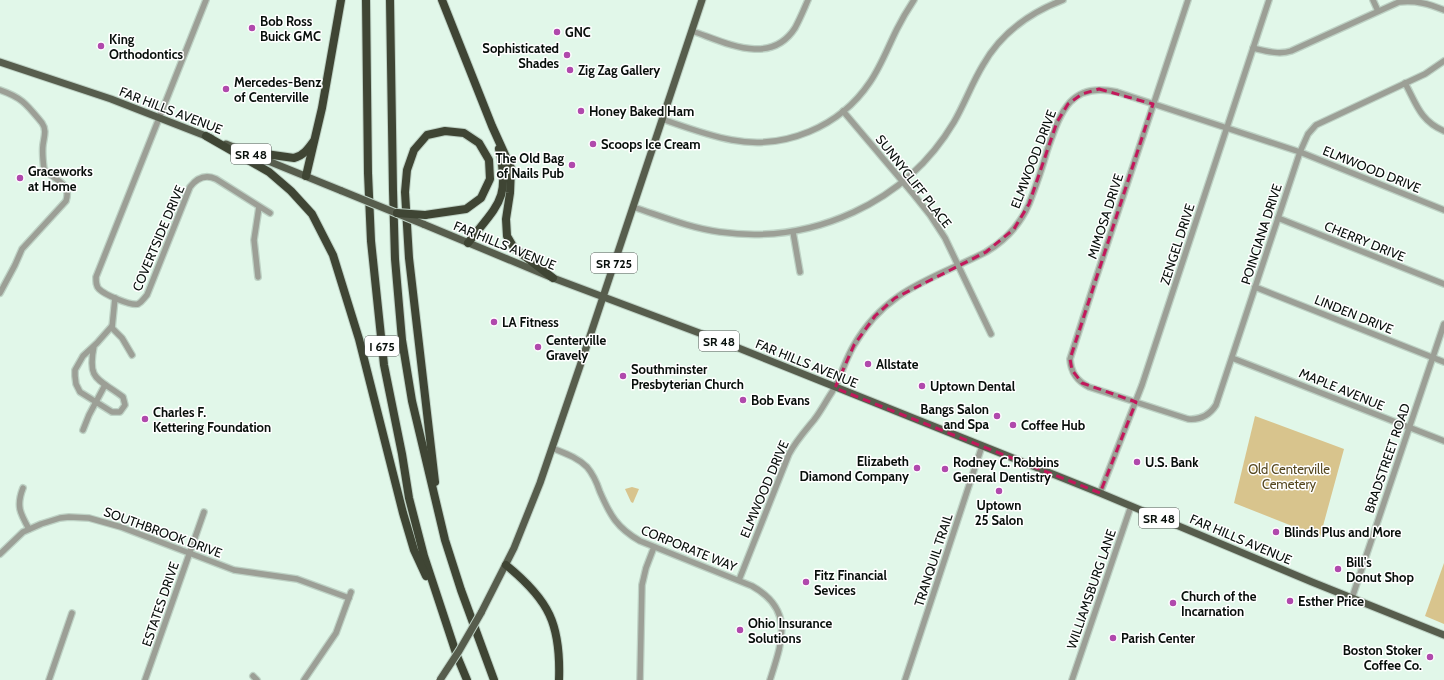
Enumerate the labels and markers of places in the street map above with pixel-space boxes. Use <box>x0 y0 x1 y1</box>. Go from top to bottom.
place label: Bob Ross Buick GMC <box>260 13 321 44</box>
marker: Bob Ross Buick GMC <box>247 23 257 33</box>
place label: GNC <box>565 24 591 40</box>
marker: GNC <box>552 27 562 37</box>
place label: King Orthodontics <box>109 31 184 62</box>
place label: Sophisticated Shades <box>482 40 559 71</box>
marker: King Orthodontics <box>96 41 106 51</box>
marker: Sophisticated Shades <box>562 50 572 60</box>
place label: Zig Zag Gallery <box>578 62 660 78</box>
marker: Zig Zag Gallery <box>565 65 575 75</box>
place label: Mercedes-Benz of Centerville <box>234 74 321 105</box>
marker: Mercedes-Benz of Centerville <box>221 84 231 94</box>
place label: Honey Baked Ham <box>589 103 694 119</box>
marker: Honey Baked Ham <box>576 106 586 116</box>
place label: Scoops Ice Cream <box>601 136 701 152</box>
marker: Scoops Ice Cream <box>588 139 598 149</box>
place label: The Old Bag of Nails Pub <box>495 150 565 181</box>
marker: The Old Bag of Nails Pub <box>567 160 577 170</box>
place label: Graceworks at Home <box>28 163 93 194</box>
marker: Graceworks at Home <box>15 173 25 183</box>
place label: LA Fitness <box>502 314 559 330</box>
marker: LA Fitness <box>489 317 499 327</box>
place label: Centerville Gravely <box>546 332 606 363</box>
marker: Centerville Gravely <box>533 342 543 352</box>
place label: Allstate <box>876 356 919 372</box>
marker: Allstate <box>863 359 873 369</box>
place label: Southminster Presbyterian Church <box>631 361 744 392</box>
marker: Southminster Presbyterian Church <box>618 371 628 381</box>
place label: Uptown Dental <box>930 378 1016 394</box>
marker: Uptown Dental <box>917 381 927 391</box>
place label: Bob Evans <box>751 392 810 408</box>
marker: Bob Evans <box>738 395 748 405</box>
place label: Bangs Salon and Spa <box>920 401 990 432</box>
place label: Charles F. Kettering Foundation <box>153 404 271 435</box>
marker: Bangs Salon and Spa <box>992 411 1002 421</box>
marker: Charles F. Kettering Foundation <box>140 414 150 424</box>
place label: Coffee Hub <box>1021 417 1086 433</box>
marker: Coffee Hub <box>1008 420 1018 430</box>
place label: Elizabeth Diamond Company <box>800 453 909 484</box>
place label: Rodney C. Robbins General Dentistry <box>953 454 1060 485</box>
place label: U.S. Bank <box>1145 454 1199 470</box>
marker: U.S. Bank <box>1132 457 1142 467</box>
marker: Elizabeth Diamond Company <box>912 463 922 473</box>
marker: Rodney C. Robbins General Dentistry <box>940 464 950 474</box>
marker: Uptown 25 Salon <box>994 486 1004 496</box>
place label: Uptown 25 Salon <box>975 497 1023 528</box>
place label: Blinds Plus and More <box>1284 524 1402 540</box>
marker: Blinds Plus and More <box>1271 527 1281 537</box>
place label: Bill's Donut Shop <box>1346 554 1414 585</box>
marker: Bill's Donut Shop <box>1333 564 1343 574</box>
place label: Fitz Financial Sevices <box>814 567 888 598</box>
marker: Fitz Financial Sevices <box>801 577 811 587</box>
place label: Church of the Incarnation <box>1181 588 1257 619</box>
place label: Esther Price <box>1298 593 1364 609</box>
marker: Esther Price <box>1285 596 1295 606</box>
marker: Church of the Incarnation <box>1168 598 1178 608</box>
place label: Ohio Insurance Solutions <box>748 615 833 646</box>
marker: Ohio Insurance Solutions <box>735 625 745 635</box>
place label: Parish Center <box>1121 630 1196 646</box>
marker: Parish Center <box>1108 633 1118 643</box>
place label: Boston Stoker Coffee Co. <box>1343 642 1423 673</box>
marker: Boston Stoker Coffee Co. <box>1425 652 1435 662</box>

